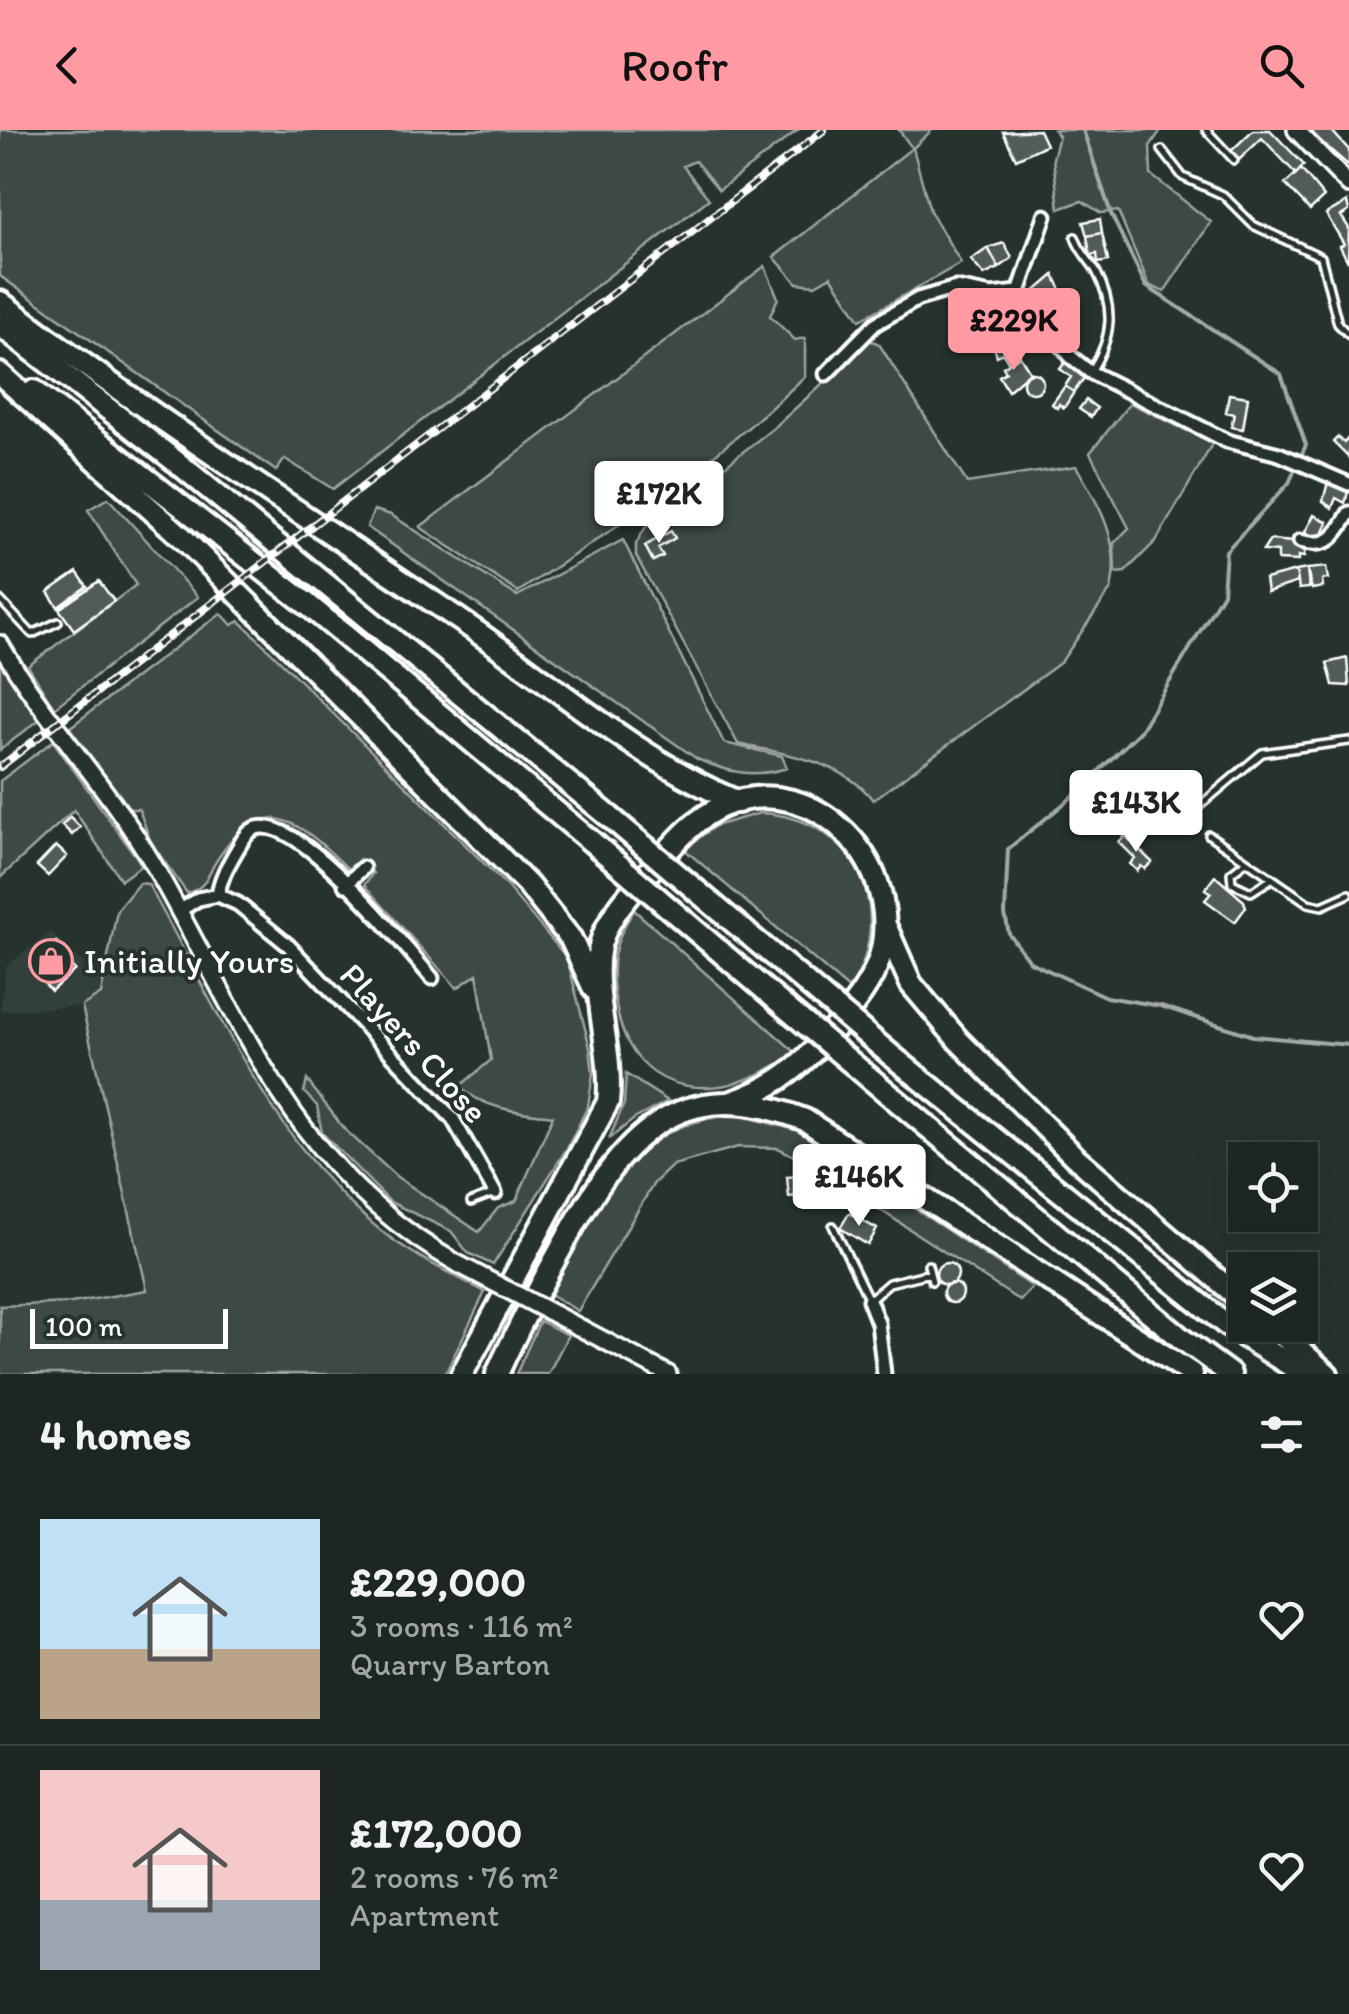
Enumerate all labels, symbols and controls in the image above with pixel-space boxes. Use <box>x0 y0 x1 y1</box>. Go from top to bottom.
icon: back <box>40 38 95 93</box>
text: Roofr <box>621 38 728 92</box>
icon: search <box>1254 38 1309 93</box>
pin: £229K <box>944 288 1084 373</box>
text: £229K <box>970 301 1058 339</box>
pin: £172K <box>589 461 729 546</box>
text: £172K <box>616 474 702 512</box>
pin: £143K <box>1066 770 1206 855</box>
text: £143K <box>1091 783 1181 821</box>
shop icon: Initially Yours <box>28 938 74 984</box>
place label: Initially Yours <box>84 940 294 982</box>
street label: Players Close <box>331 954 497 1132</box>
map controls <box>1228 1142 1318 1342</box>
button: locate <box>1228 1142 1318 1232</box>
pin: £146K <box>789 1144 929 1229</box>
text: £146K <box>815 1157 903 1195</box>
button: layers <box>1228 1252 1318 1342</box>
scale bar <box>30 1304 228 1348</box>
text: 100 m <box>45 1309 122 1343</box>
icon: filters <box>1254 1407 1309 1462</box>
text: 4 homes <box>40 1409 191 1460</box>
text: £229,000 <box>350 1556 526 1607</box>
icon: home <box>120 1559 240 1679</box>
icon: heart <box>1254 1592 1309 1647</box>
text: 3 rooms · 116 m² <box>350 1607 573 1645</box>
text: Quarry Barton <box>350 1645 550 1683</box>
text: £172,000 <box>350 1807 522 1858</box>
icon: home <box>120 1810 240 1930</box>
icon: heart <box>1254 1843 1309 1898</box>
text: 2 rooms · 76 m² <box>350 1858 559 1896</box>
text: Apartment <box>350 1896 499 1934</box>

